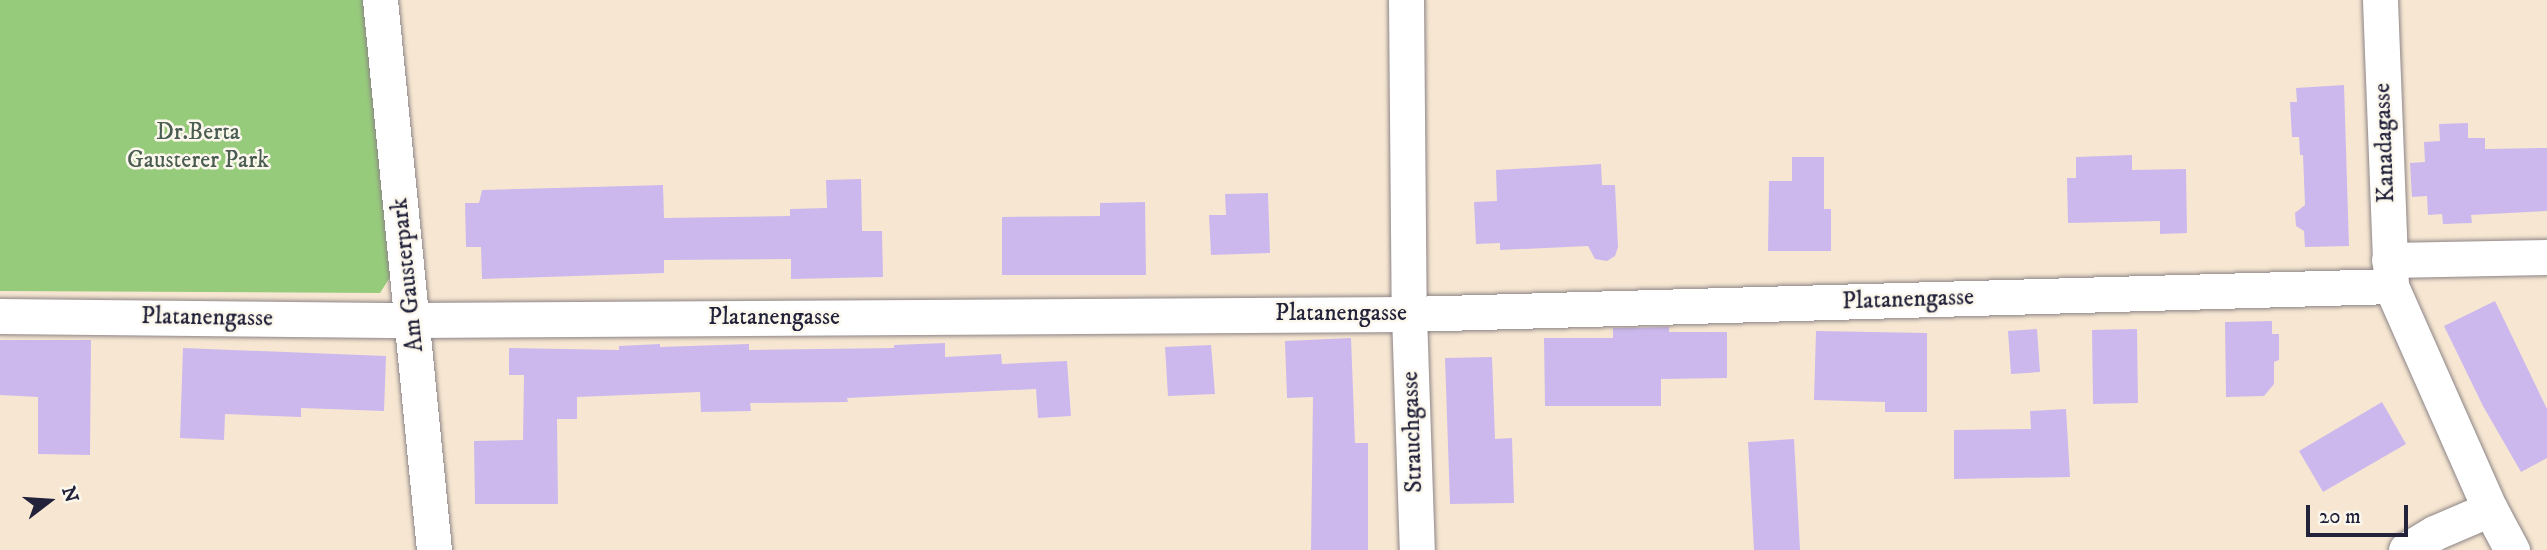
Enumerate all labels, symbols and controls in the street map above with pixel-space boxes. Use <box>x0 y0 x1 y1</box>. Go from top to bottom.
street label: Kanadagasse <box>2369 83 2401 203</box>
park label: Dr.Berta Gausterer Park <box>127 119 269 175</box>
street label: Am Gausterpark <box>386 197 430 353</box>
street label: Platanengasse <box>1842 283 1974 317</box>
street label: Platanengasse <box>1275 300 1407 328</box>
street label: Platanengasse <box>141 302 273 334</box>
street label: Platanengasse <box>708 304 840 332</box>
street label: Strauchgasse <box>1396 371 1430 493</box>
north arrow <box>14 466 84 536</box>
text: N <box>56 484 83 506</box>
scale bar <box>2309 490 2410 534</box>
text: 20 m <box>2319 504 2361 530</box>

